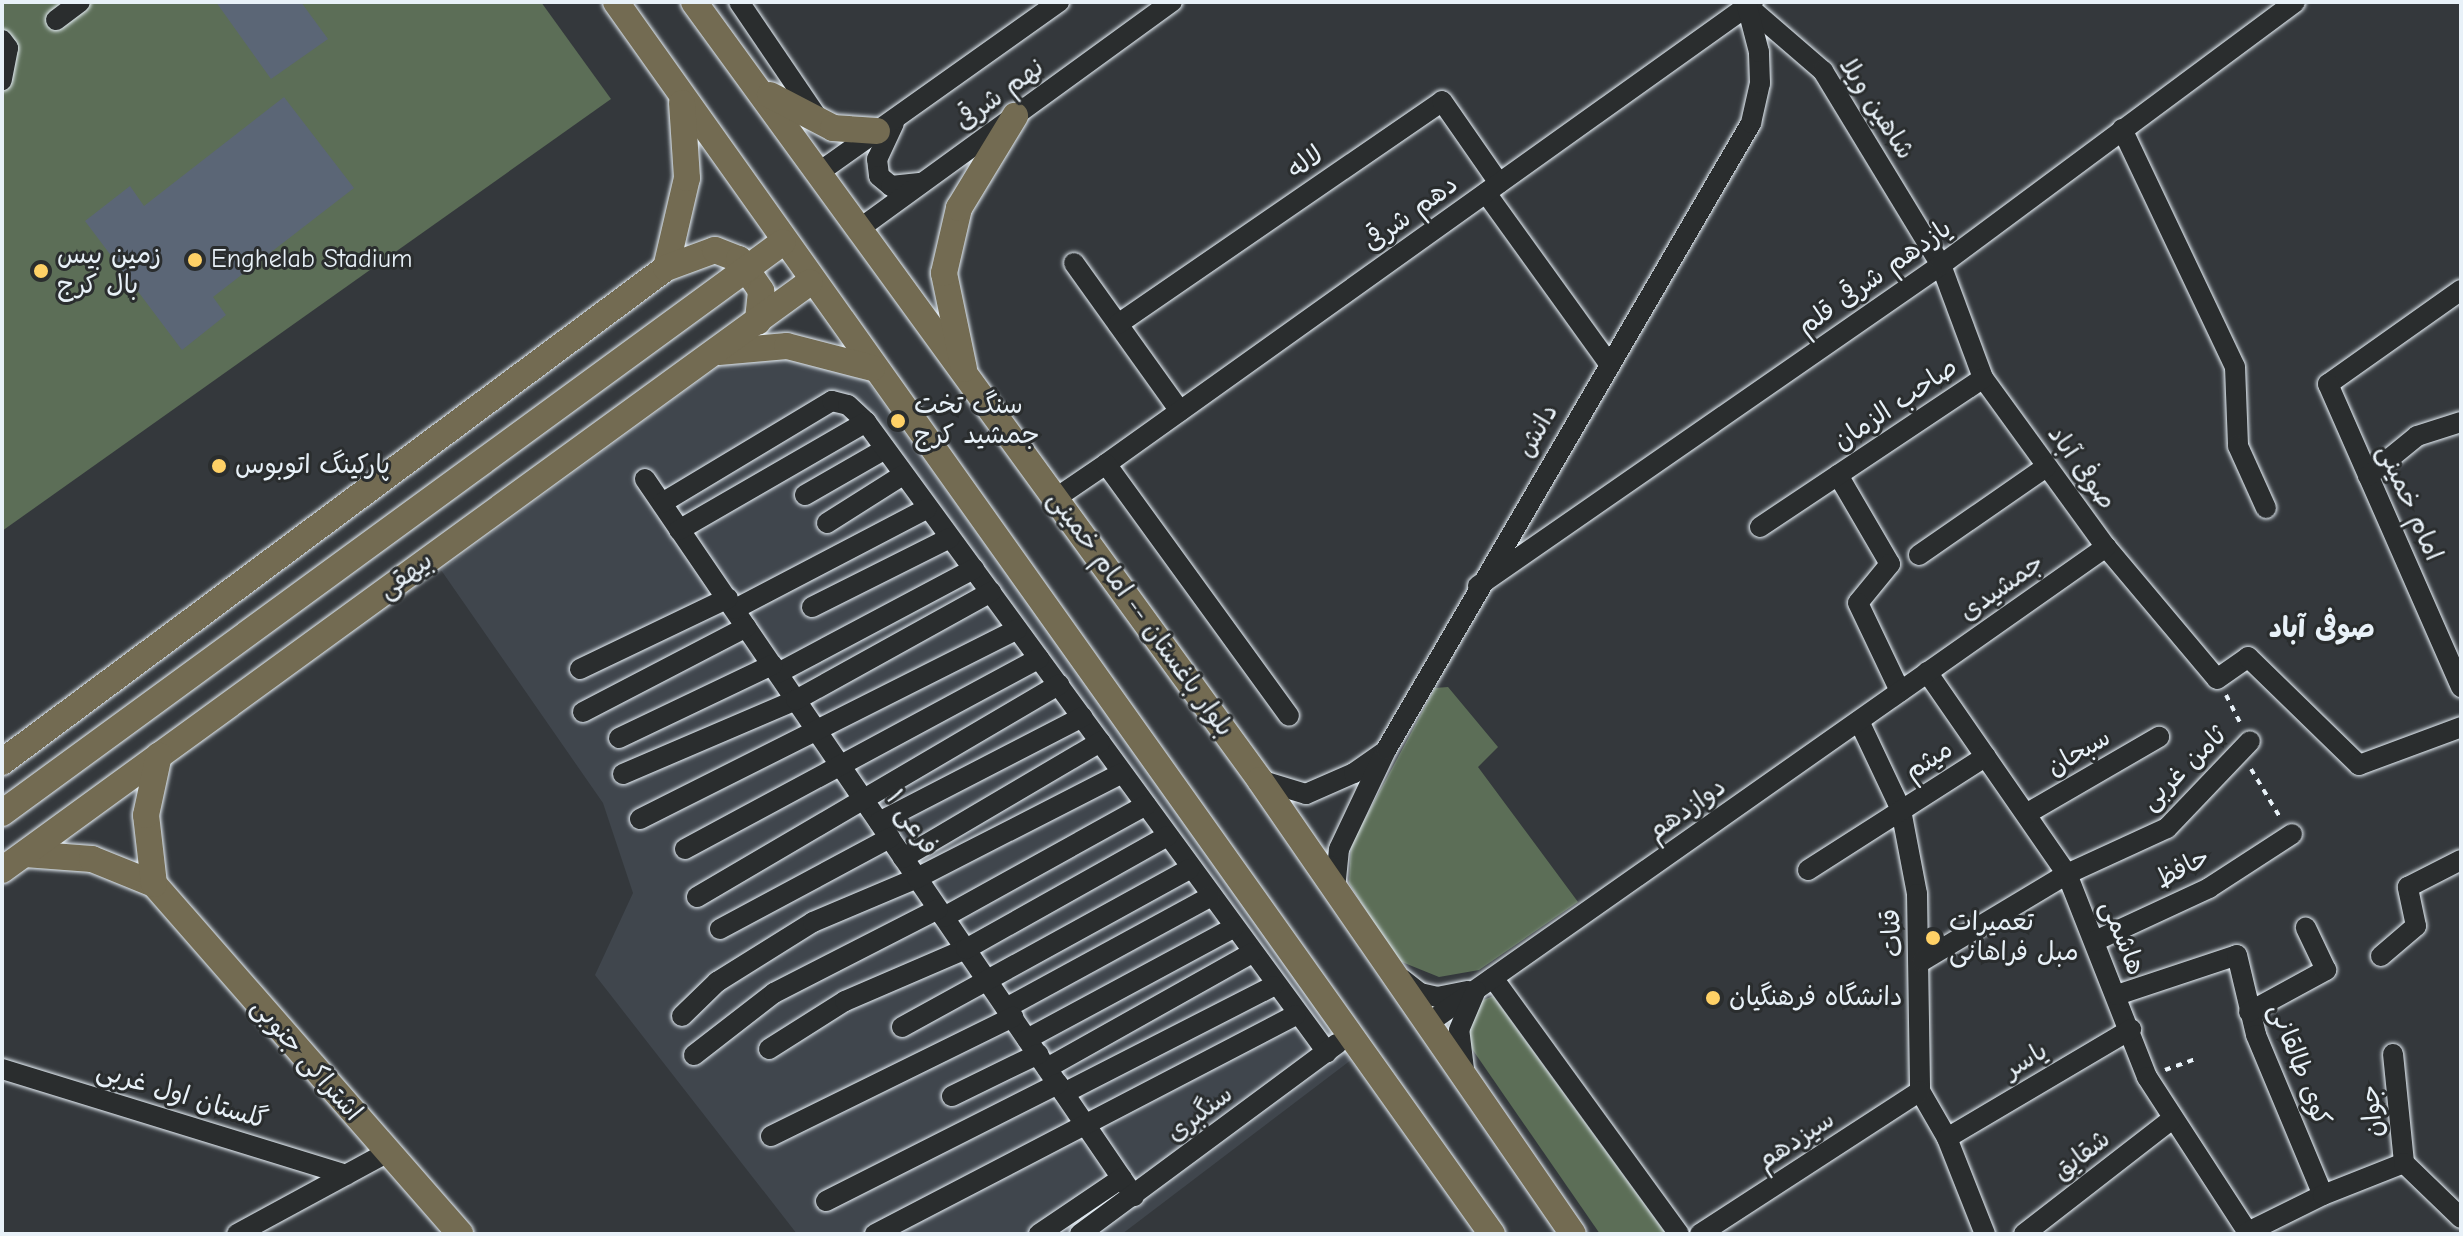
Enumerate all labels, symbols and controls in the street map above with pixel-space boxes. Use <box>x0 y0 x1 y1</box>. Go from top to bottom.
street label: نهم شرقی <box>950 52 1050 138</box>
street label: شاهین ویلا <box>1832 52 1920 166</box>
street label: لاله <box>1282 140 1330 186</box>
street label: دهم شرقی <box>1358 169 1464 259</box>
street label: یازدهم شرقی قلم <box>1792 213 1958 343</box>
place label: زمین بیس بال کرج <box>57 240 161 302</box>
place label: Enghelab Stadium <box>211 244 412 276</box>
marker: Enghelab Stadium <box>186 251 204 269</box>
marker: زمین بیس بال کرج <box>32 262 50 280</box>
street label: صاحب الزمان <box>1828 352 1964 458</box>
place label: سنگ تخت جمشید کرج <box>914 390 1040 452</box>
street label: دانش <box>1510 399 1566 463</box>
marker: سنگ تخت جمشید کرج <box>889 412 907 430</box>
street label: صوفی آباد <box>2040 420 2122 516</box>
street label: امام خمینی <box>2370 440 2448 566</box>
place label: پارکینگ اتوبوس <box>235 450 390 482</box>
marker: پارکینگ اتوبوس <box>210 457 228 475</box>
street label: بلوار باغستان -- امام خمینی <box>1040 485 1240 743</box>
street label: بیهقی <box>373 546 439 606</box>
street label: جمشیدی <box>1954 548 2050 628</box>
district label: صوفی آباد <box>2269 611 2375 645</box>
street label: ثامن غربی <box>2135 721 2233 817</box>
street label: سبحان <box>2042 722 2116 784</box>
street label: میثم <box>1899 734 1959 788</box>
street label: دوازدهم <box>1642 772 1732 848</box>
street label: ۱ فرعی <box>878 785 944 861</box>
street label: حافظ <box>2150 842 2216 896</box>
street label: هاشمی <box>2093 896 2151 980</box>
place label: تعمیرات مبل فراهانی <box>1949 907 2079 968</box>
street label: قنات <box>1876 908 1910 958</box>
marker: تعمیرات مبل فراهانی <box>1924 929 1942 947</box>
place label: دانشگاه فرهنگیان <box>1729 982 1903 1014</box>
marker: دانشگاه فرهنگیان <box>1704 989 1722 1007</box>
street label: اشتراکی جنوبی <box>244 992 368 1128</box>
street label: کوی طالقانی <box>2261 999 2337 1131</box>
street label: یاسر <box>1998 1036 2054 1086</box>
street label: گلستان اول غربی <box>93 1055 271 1137</box>
street label: سنگبری <box>1161 1079 1239 1149</box>
street label: جوان <box>2355 1083 2391 1139</box>
street label: سیزدهم <box>1751 1104 1841 1178</box>
street label: شقایق <box>2047 1124 2117 1188</box>

